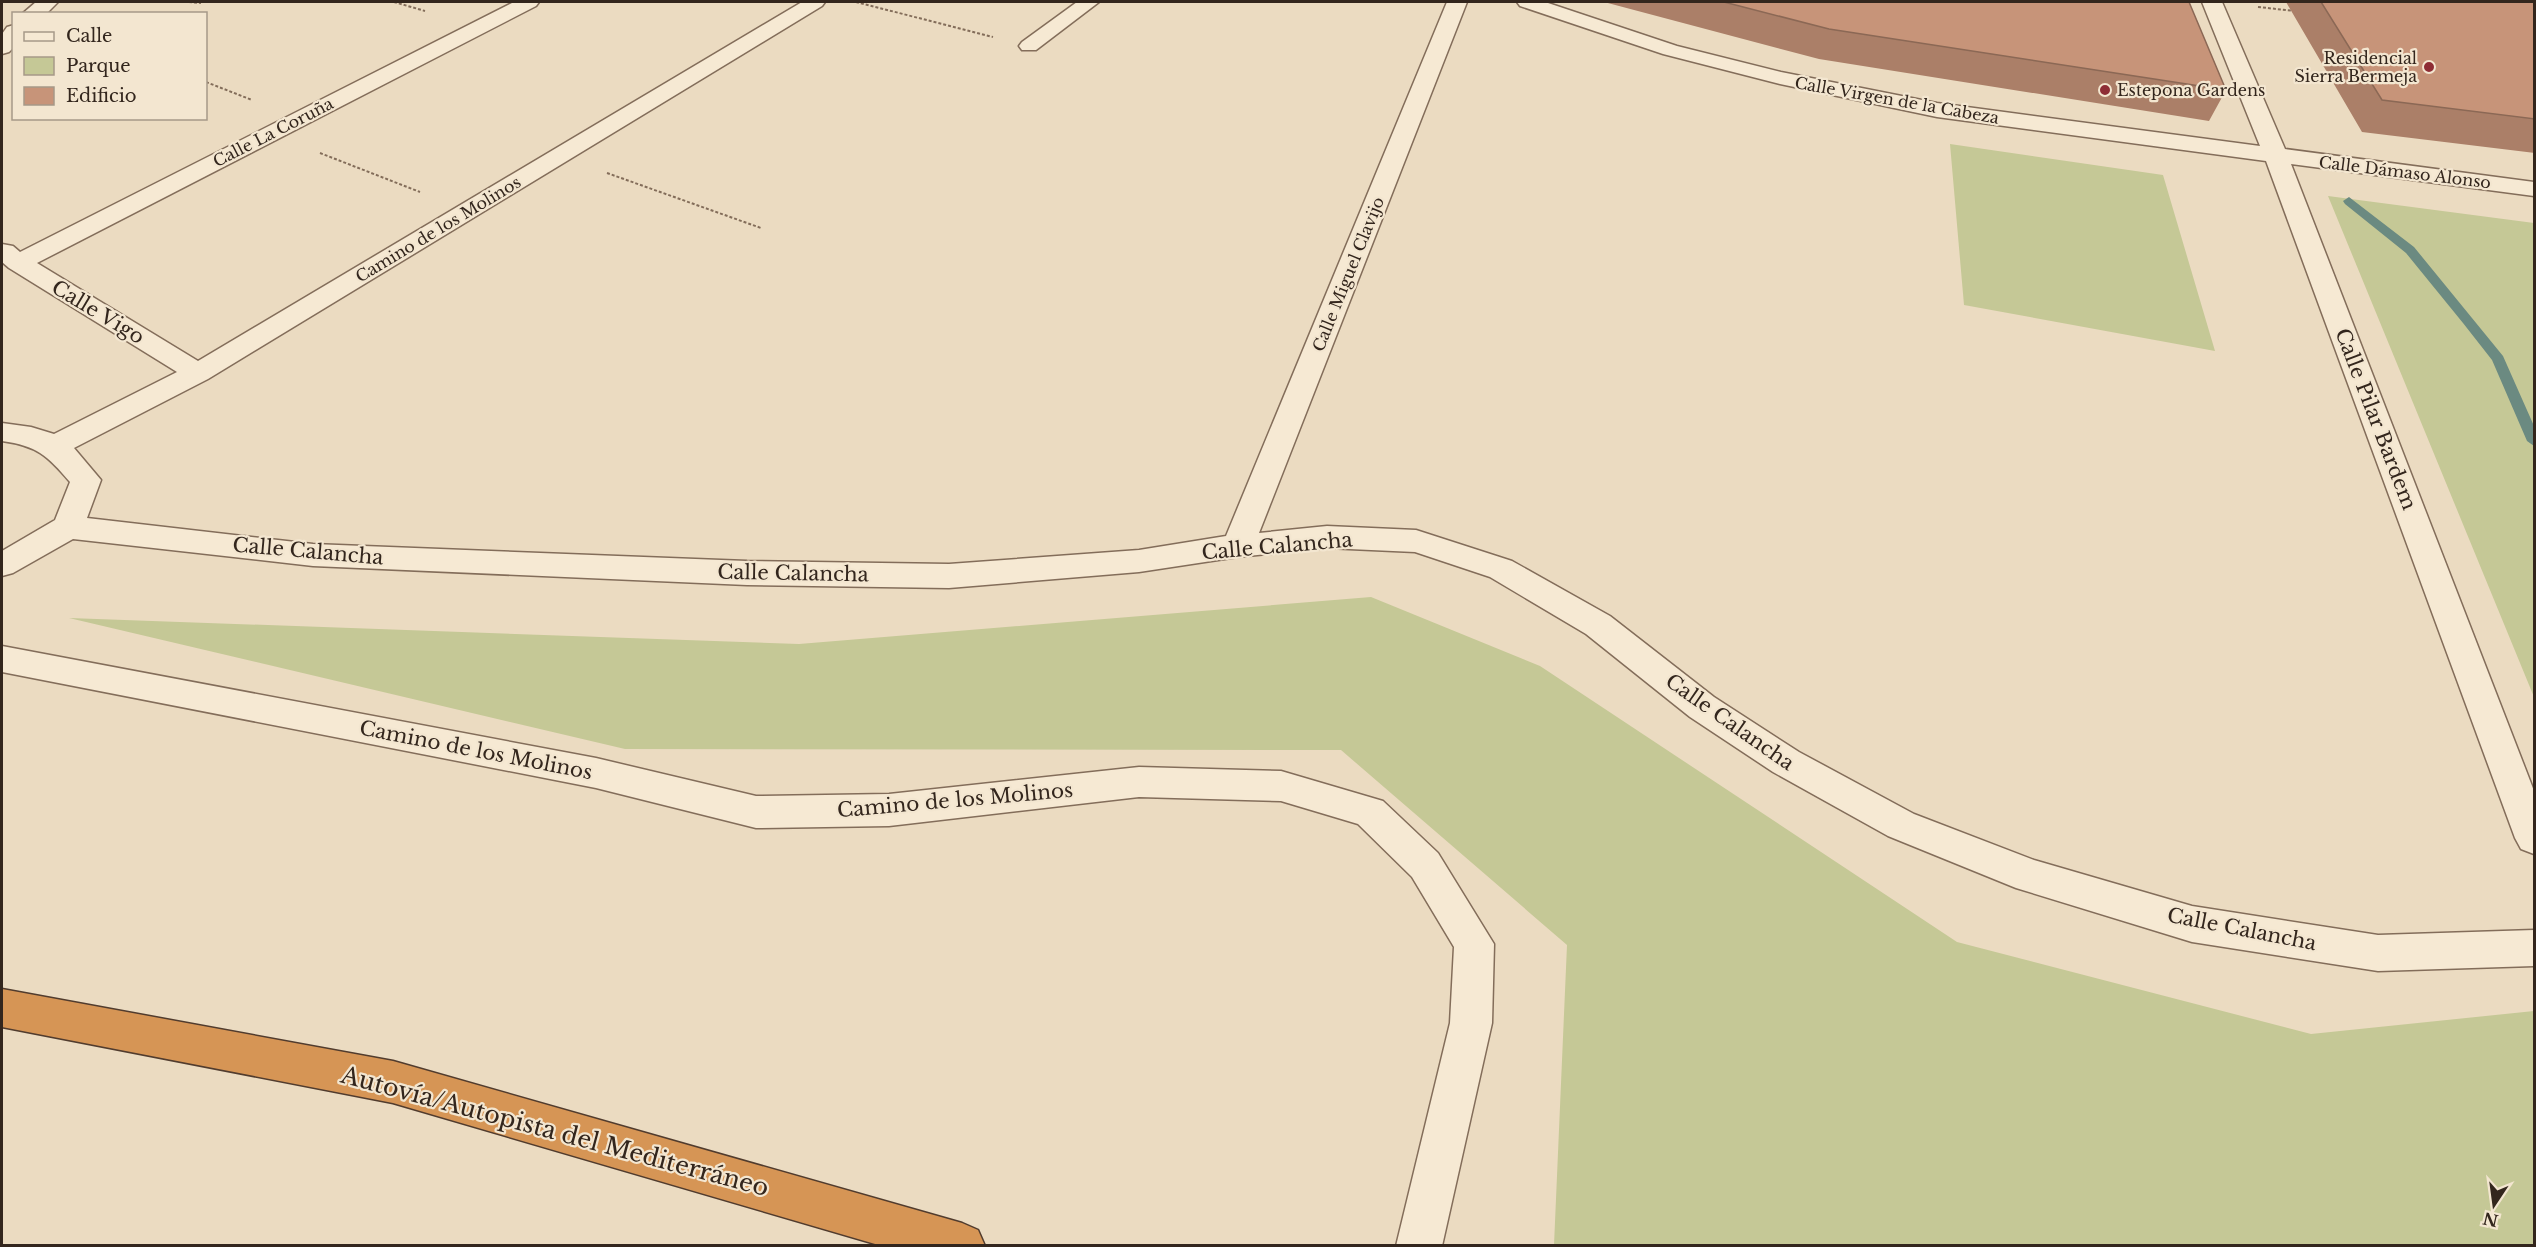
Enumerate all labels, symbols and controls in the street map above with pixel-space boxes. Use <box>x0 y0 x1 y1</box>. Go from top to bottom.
legend <box>12 12 207 120</box>
text: Calle <box>66 25 112 47</box>
place label: Residencial Sierra Bermeja <box>2294 48 2417 86</box>
text: Parque <box>66 55 131 77</box>
marker: Residencial Sierra Bermeja <box>2422 60 2436 74</box>
street label: Calle Virgen de la Cabeza <box>1793 72 2001 128</box>
place label: Estepona Gardens <box>2117 80 2265 100</box>
marker: Estepona Gardens <box>2098 83 2112 97</box>
text: Edificio <box>66 85 137 107</box>
street label: Calle La Coruña <box>210 93 337 171</box>
street label: Calle Dámaso Alonso <box>2318 152 2492 192</box>
street label: Camino de los Molinos <box>352 172 524 286</box>
street label: Calle Miguel Clavijo <box>1308 194 1388 354</box>
street label: Calle Vigo <box>47 275 149 349</box>
street label: Calle Pilar Bardem <box>2330 325 2422 514</box>
street label: Calle Calancha <box>1201 527 1354 565</box>
street label: Calle Calancha <box>232 532 385 570</box>
street label: Calle Calancha <box>717 560 870 586</box>
street label: Calle Calancha <box>1661 669 1800 776</box>
street label: Camino de los Molinos <box>358 716 594 784</box>
street label: Camino de los Molinos <box>836 778 1074 822</box>
street label: Calle Calancha <box>2165 903 2319 955</box>
street label: Autovía/Autopista del Mediterráneo <box>337 1060 772 1202</box>
north arrow <box>2464 1175 2524 1235</box>
text: N <box>2481 1208 2500 1231</box>

